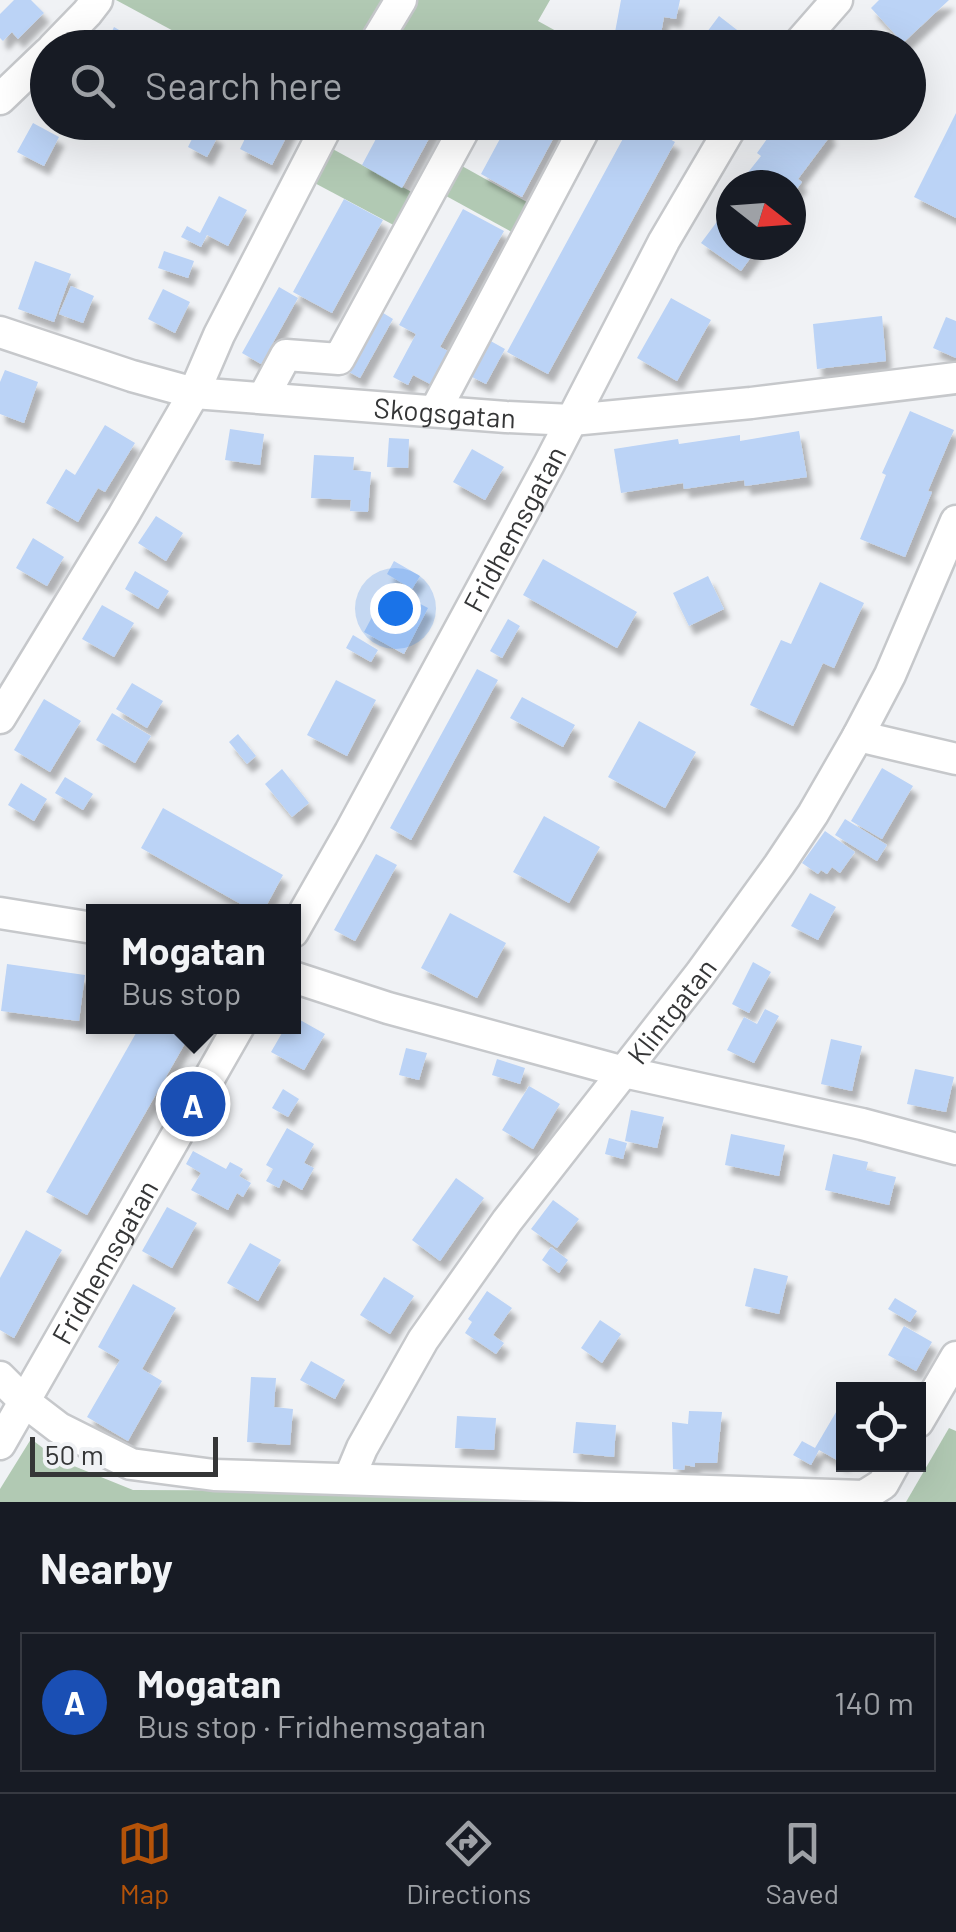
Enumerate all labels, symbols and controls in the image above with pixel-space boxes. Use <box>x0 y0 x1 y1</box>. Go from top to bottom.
search box <box>30 30 926 140</box>
icon: search <box>65 58 120 113</box>
text: Search here <box>145 62 343 108</box>
north arrow <box>716 170 806 260</box>
street label: Skogsgatan <box>373 390 517 434</box>
street label: Fridhemsgatan <box>455 440 572 617</box>
your location <box>370 583 421 634</box>
popup <box>86 904 301 1034</box>
text: Mogatan <box>121 927 266 973</box>
street label: Klintgatan <box>619 951 723 1070</box>
text: Bus stop <box>121 973 242 1011</box>
pin: A <box>160 1066 226 1142</box>
street label: Fridhemsgatan <box>44 1174 165 1350</box>
map controls <box>836 1382 926 1472</box>
button: locate <box>836 1382 926 1472</box>
scale bar <box>30 1432 218 1476</box>
text: 50 m <box>45 1437 104 1471</box>
text: Nearby <box>40 1542 173 1592</box>
text: Mogatan <box>137 1660 281 1706</box>
text: A <box>64 1683 85 1721</box>
text: 140 m <box>834 1683 914 1721</box>
text: Bus stop · Fridhemsgatan <box>137 1706 486 1744</box>
tab: Map <box>117 1816 172 1910</box>
tab: Directions <box>406 1816 531 1910</box>
tab: Saved <box>765 1816 839 1910</box>

